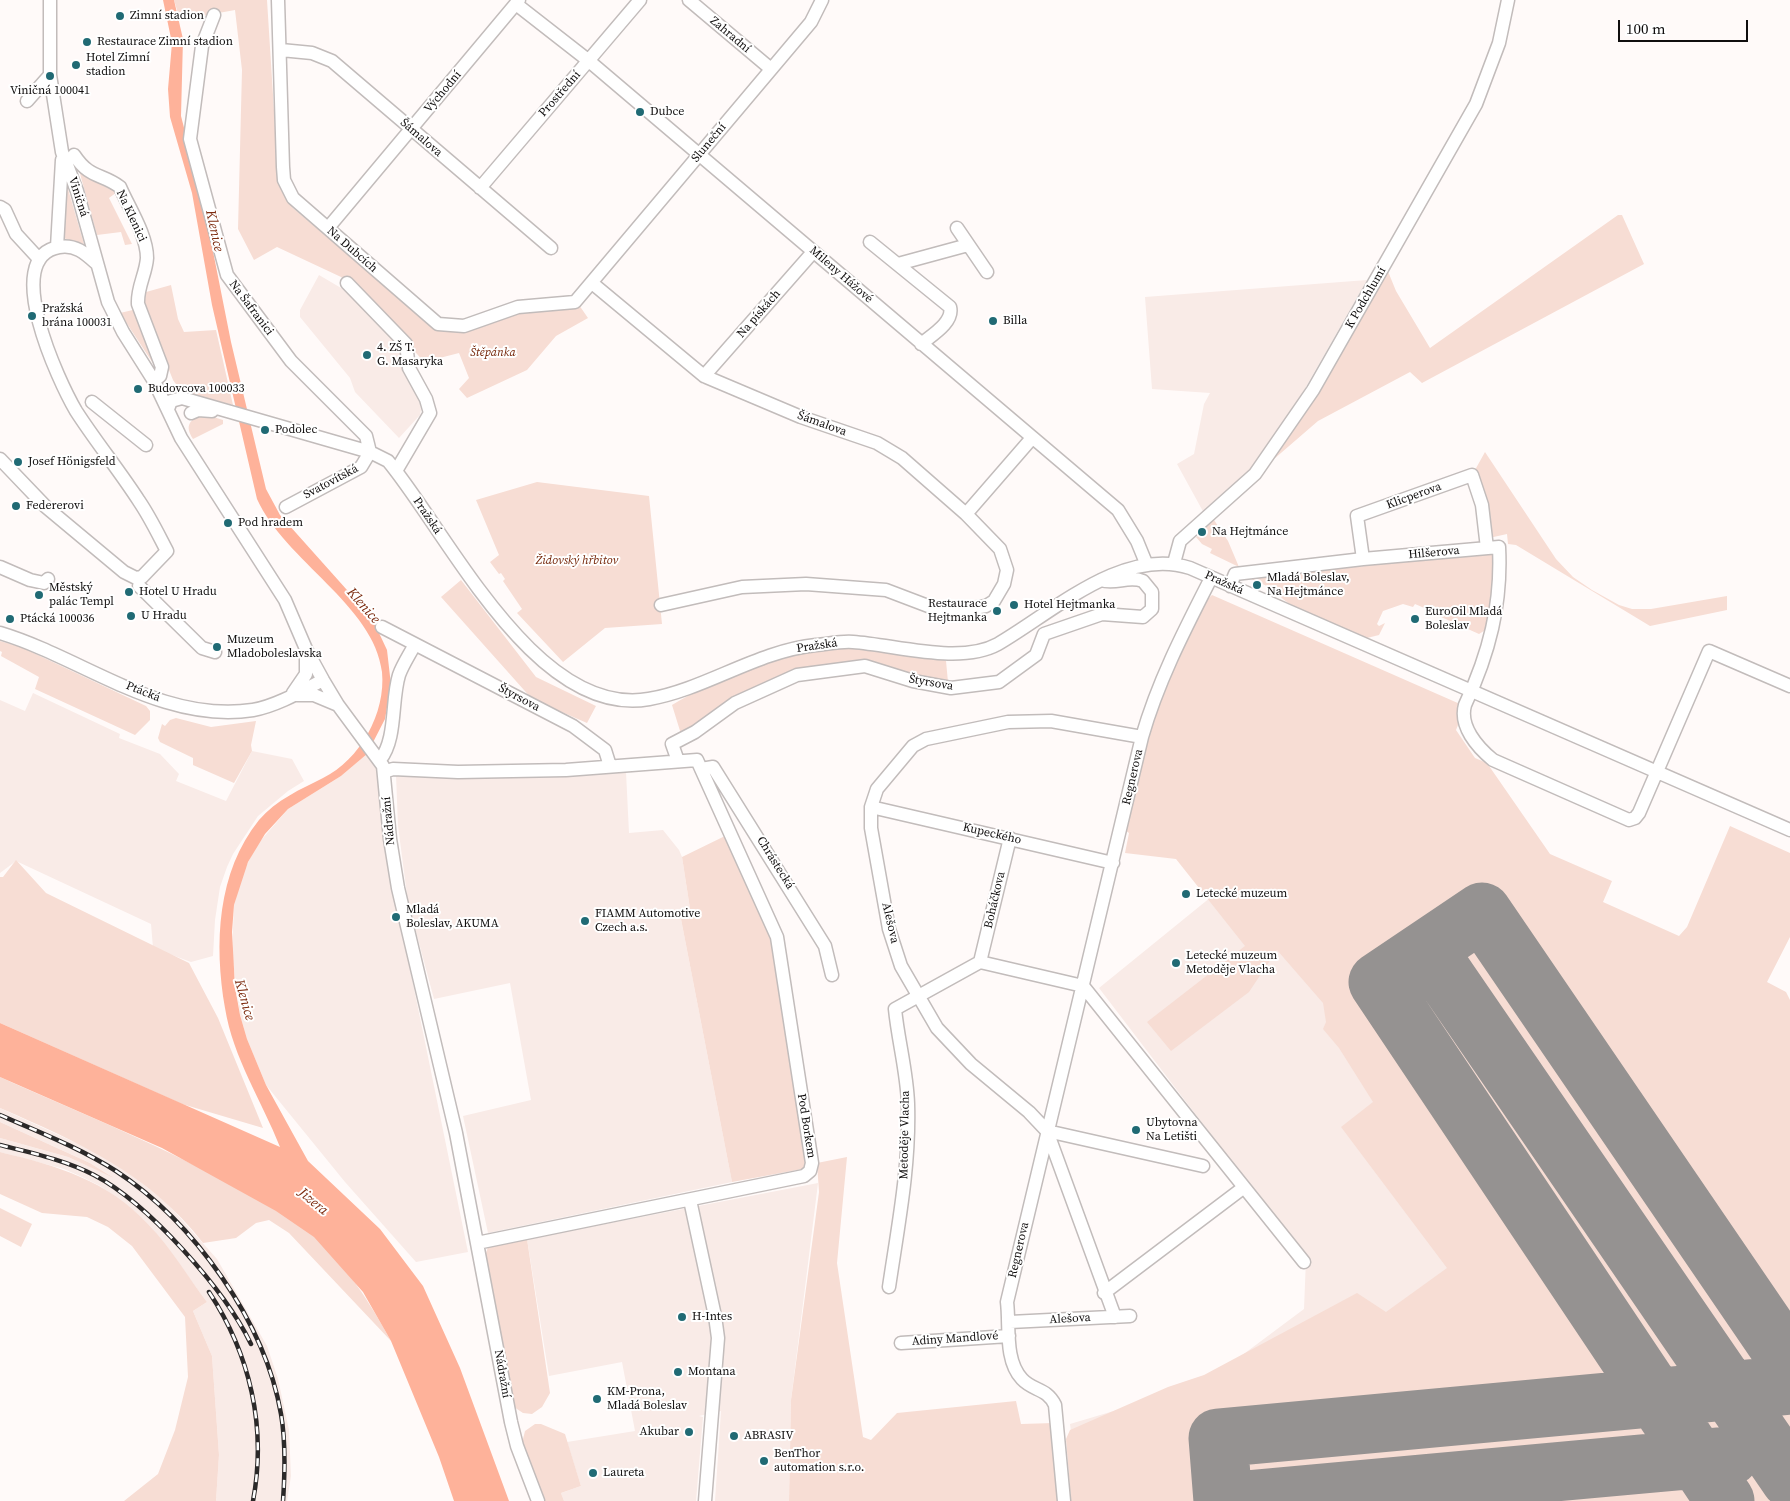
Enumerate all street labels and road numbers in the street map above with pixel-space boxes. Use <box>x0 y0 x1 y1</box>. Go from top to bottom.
street label: Zahradní <box>707 14 753 56</box>
street label: Východní <box>421 68 465 116</box>
street label: Prostřední <box>536 68 584 120</box>
street label: Šámalova <box>397 116 445 160</box>
street label: Sluneční <box>689 121 729 165</box>
street label: Viničná <box>65 175 91 219</box>
street label: Na Klenici <box>113 188 149 244</box>
street label: Na Dubcích <box>324 224 380 276</box>
street label: Mileny Hážové <box>806 244 876 306</box>
street label: K Podchlumí <box>1343 265 1389 331</box>
street label: Na Šafranici <box>226 278 276 338</box>
street label: Na pískách <box>734 287 784 341</box>
street label: Šámalova <box>795 408 849 440</box>
street label: Svatovítská <box>301 462 361 502</box>
street label: Klicperova <box>1385 479 1443 513</box>
street label: Pražská <box>410 495 444 537</box>
street label: Hilšerova <box>1408 544 1460 562</box>
street label: Pražská <box>1202 568 1246 598</box>
street label: Pražská <box>796 636 838 656</box>
street label: Štyrsova <box>908 672 954 694</box>
street label: Ptácká <box>124 679 162 705</box>
street label: Štyrsova <box>496 681 542 715</box>
street label: Regnerova <box>1120 748 1146 806</box>
street label: Nádražní <box>380 796 398 846</box>
street label: Kupeckého <box>961 820 1023 848</box>
street label: Chrástecká <box>753 834 797 892</box>
street label: Boháčkova <box>981 870 1009 930</box>
street label: Alešova <box>878 901 902 945</box>
street label: Metoděje Vlacha <box>897 1090 913 1180</box>
street label: Pod Borkem <box>794 1093 818 1159</box>
street label: Regnerova <box>1006 1221 1032 1279</box>
street label: Alešova <box>1049 1311 1091 1327</box>
street label: Adiny Mandlové <box>911 1329 999 1349</box>
street label: Nádražní <box>491 1349 513 1399</box>

